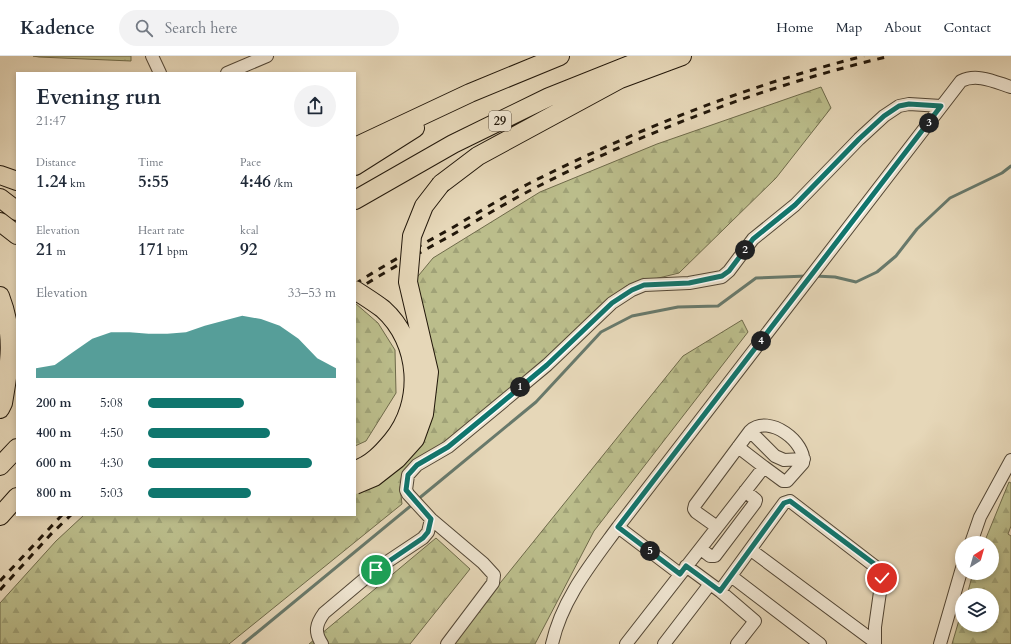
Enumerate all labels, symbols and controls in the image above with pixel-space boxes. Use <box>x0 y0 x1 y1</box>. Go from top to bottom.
search box <box>119 10 399 46</box>
text: Kadence <box>20 15 95 41</box>
icon: search <box>133 17 155 39</box>
text: Search here <box>165 18 238 38</box>
text: Home <box>776 18 814 37</box>
text: Map <box>836 18 862 37</box>
text: About <box>884 18 921 37</box>
text: Contact <box>943 18 991 37</box>
text: Evening run <box>36 82 161 112</box>
button: share <box>294 85 336 127</box>
road number: 29 <box>489 111 511 131</box>
text: 21:47 <box>36 112 66 130</box>
pin: 3 <box>919 113 939 133</box>
text: 3 <box>926 115 932 130</box>
text: Distance <box>36 155 76 170</box>
text: Time <box>138 155 163 170</box>
text: Pace <box>240 155 261 170</box>
text: 1.24 <box>36 170 67 193</box>
text: 5:55 <box>138 170 169 193</box>
text: 4:46 <box>240 170 271 193</box>
text: km <box>67 176 85 191</box>
text: /km <box>271 176 293 191</box>
text: Elevation <box>36 223 80 238</box>
text: Heart rate <box>138 223 185 238</box>
text: kcal <box>240 223 258 238</box>
text: 21 <box>36 238 53 261</box>
text: 171 <box>138 238 164 261</box>
text: 92 <box>240 238 257 261</box>
pin: 2 <box>735 240 755 260</box>
text: 2 <box>742 242 748 257</box>
text: m <box>53 244 66 259</box>
text: bpm <box>164 244 188 259</box>
text: Elevation <box>36 284 88 302</box>
text: 33–53 m <box>288 284 336 302</box>
pin: 4 <box>751 331 771 351</box>
text: 4 <box>758 333 764 348</box>
pin: 1 <box>510 377 530 397</box>
text: 1 <box>517 379 523 394</box>
text: 200 m <box>36 394 71 412</box>
text: 5:08 <box>100 394 123 412</box>
text: 400 m <box>36 424 71 442</box>
text: 4:50 <box>100 424 123 442</box>
text: 600 m <box>36 454 71 472</box>
text: 4:30 <box>100 454 123 472</box>
text: 800 m <box>36 484 71 502</box>
text: 5:03 <box>100 484 123 502</box>
north arrow <box>955 536 999 580</box>
map controls <box>955 536 999 632</box>
pin: 5 <box>640 541 660 561</box>
text: 5 <box>647 543 653 558</box>
pin <box>359 553 393 587</box>
icon: arrive <box>365 559 387 581</box>
pin <box>865 561 899 595</box>
icon: check <box>871 567 893 589</box>
button: layers <box>955 588 999 632</box>

